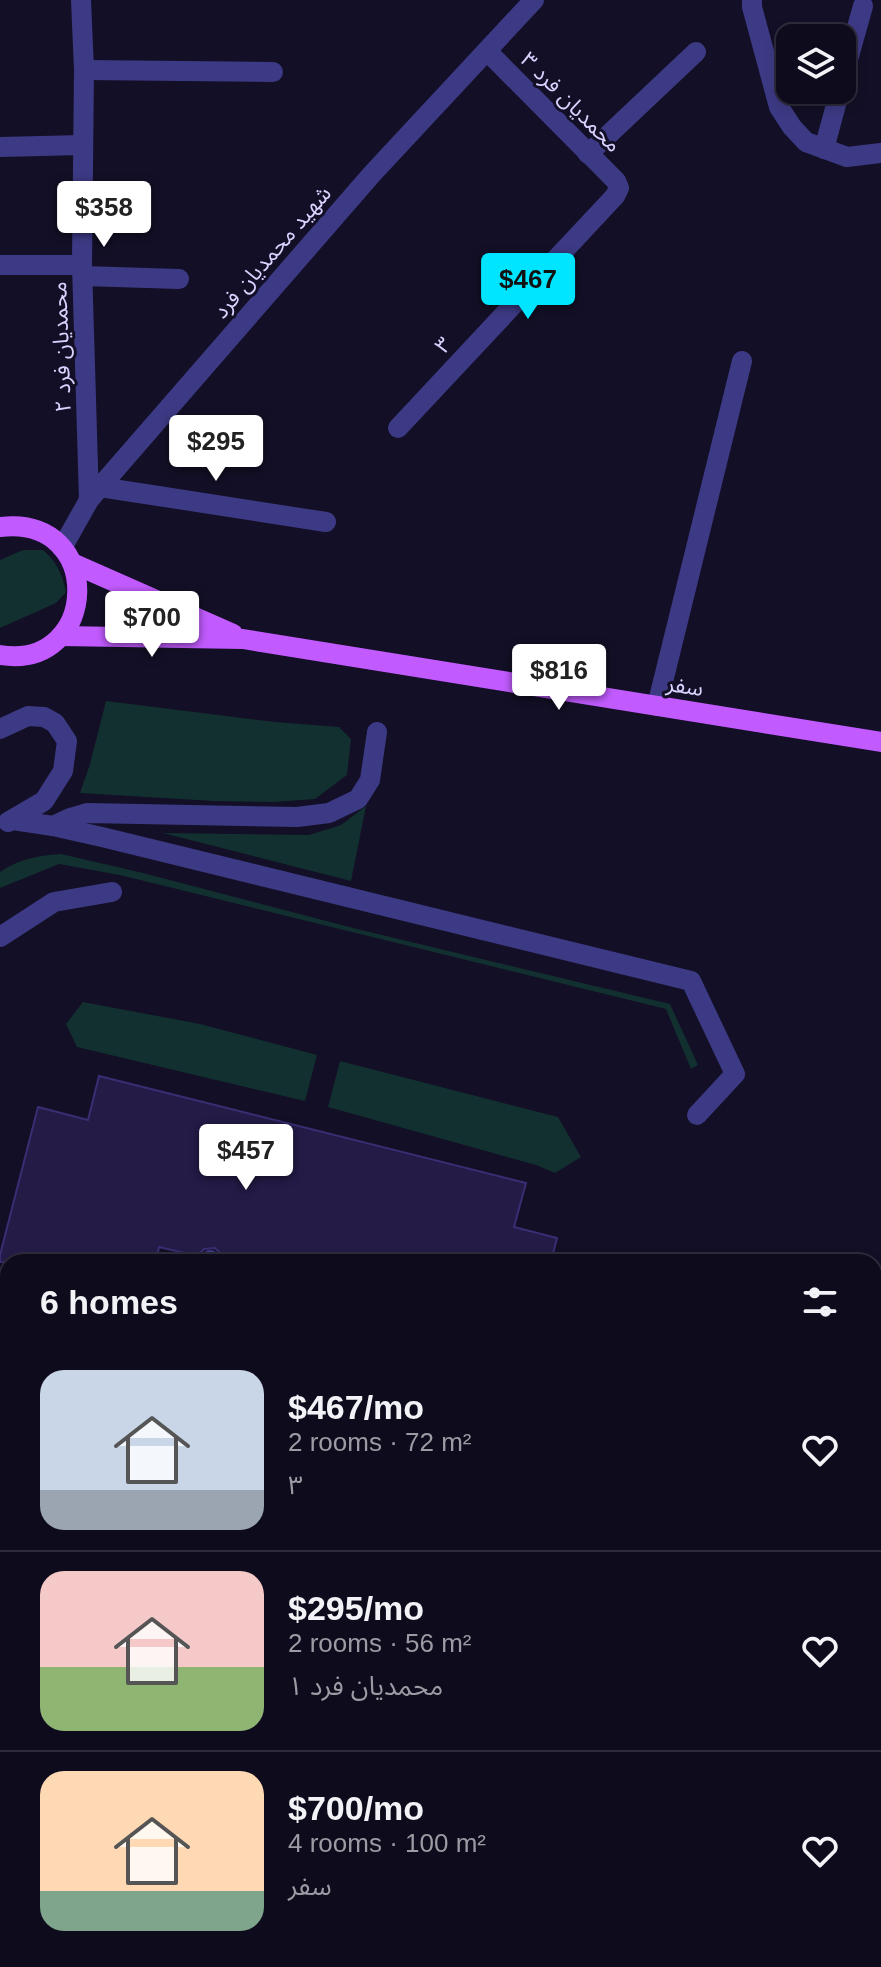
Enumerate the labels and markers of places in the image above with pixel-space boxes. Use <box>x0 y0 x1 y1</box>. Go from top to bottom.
pin: $358 <box>57 181 151 249</box>
pin: $467 <box>481 253 575 321</box>
pin: $295 <box>169 415 263 483</box>
pin: $700 <box>105 591 199 659</box>
pin: $816 <box>512 644 606 712</box>
pin: $457 <box>199 1124 293 1192</box>

